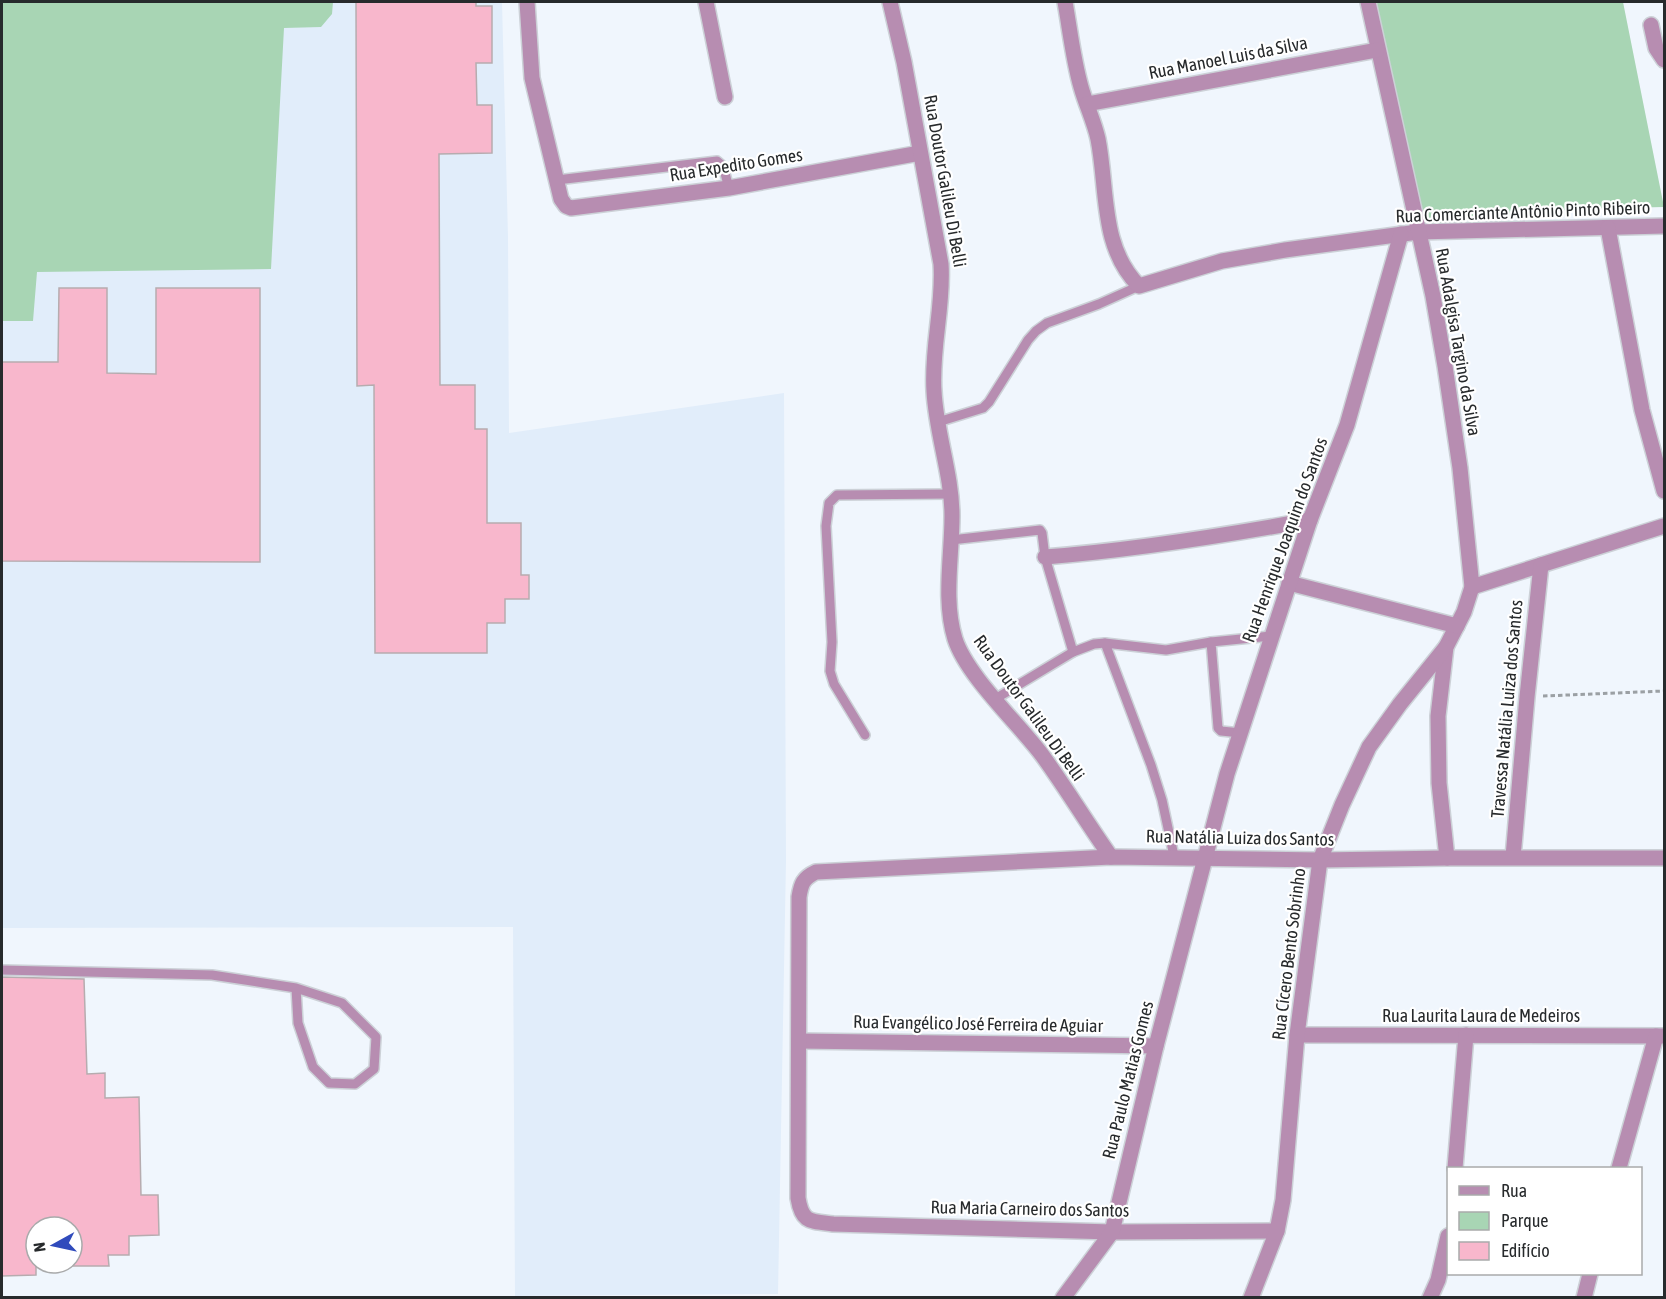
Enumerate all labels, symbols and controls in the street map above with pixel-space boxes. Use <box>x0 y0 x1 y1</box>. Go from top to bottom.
street label: Rua Manoel Luis da Silva <box>1147 32 1309 83</box>
street label: Rua Doutor Galileu Di Belli <box>920 93 971 269</box>
street label: Rua Expedito Gomes <box>668 144 804 185</box>
street label: Rua Comerciante Antônio Pinto Ribeiro <box>1395 197 1651 226</box>
street label: Rua Adalgisa Targino da Silva <box>1432 246 1485 437</box>
street label: Rua Henrique Joaquim do Santos <box>1238 435 1331 645</box>
street label: Travessa Natália Luiza dos Santos <box>1487 599 1526 819</box>
street label: Rua Doutor Galileu Di Belli <box>970 631 1089 785</box>
street label: Rua Natália Luiza dos Santos <box>1146 825 1334 850</box>
street label: Rua Cícero Bento Sobrinho <box>1268 867 1309 1041</box>
street label: Rua Paulo Matias Gomes <box>1098 999 1157 1161</box>
street label: Rua Laurita Laura de Medeiros <box>1382 1005 1580 1026</box>
street label: Rua Evangélico José Ferreira de Aguiar <box>853 1011 1104 1036</box>
legend <box>1447 1167 1642 1275</box>
text: Rua <box>1501 1180 1527 1201</box>
street label: Rua Maria Carneiro dos Santos <box>931 1196 1129 1221</box>
text: Parque <box>1501 1210 1549 1231</box>
north arrow <box>24 1215 84 1275</box>
text: Edifício <box>1501 1240 1550 1261</box>
text: N <box>30 1241 49 1253</box>

